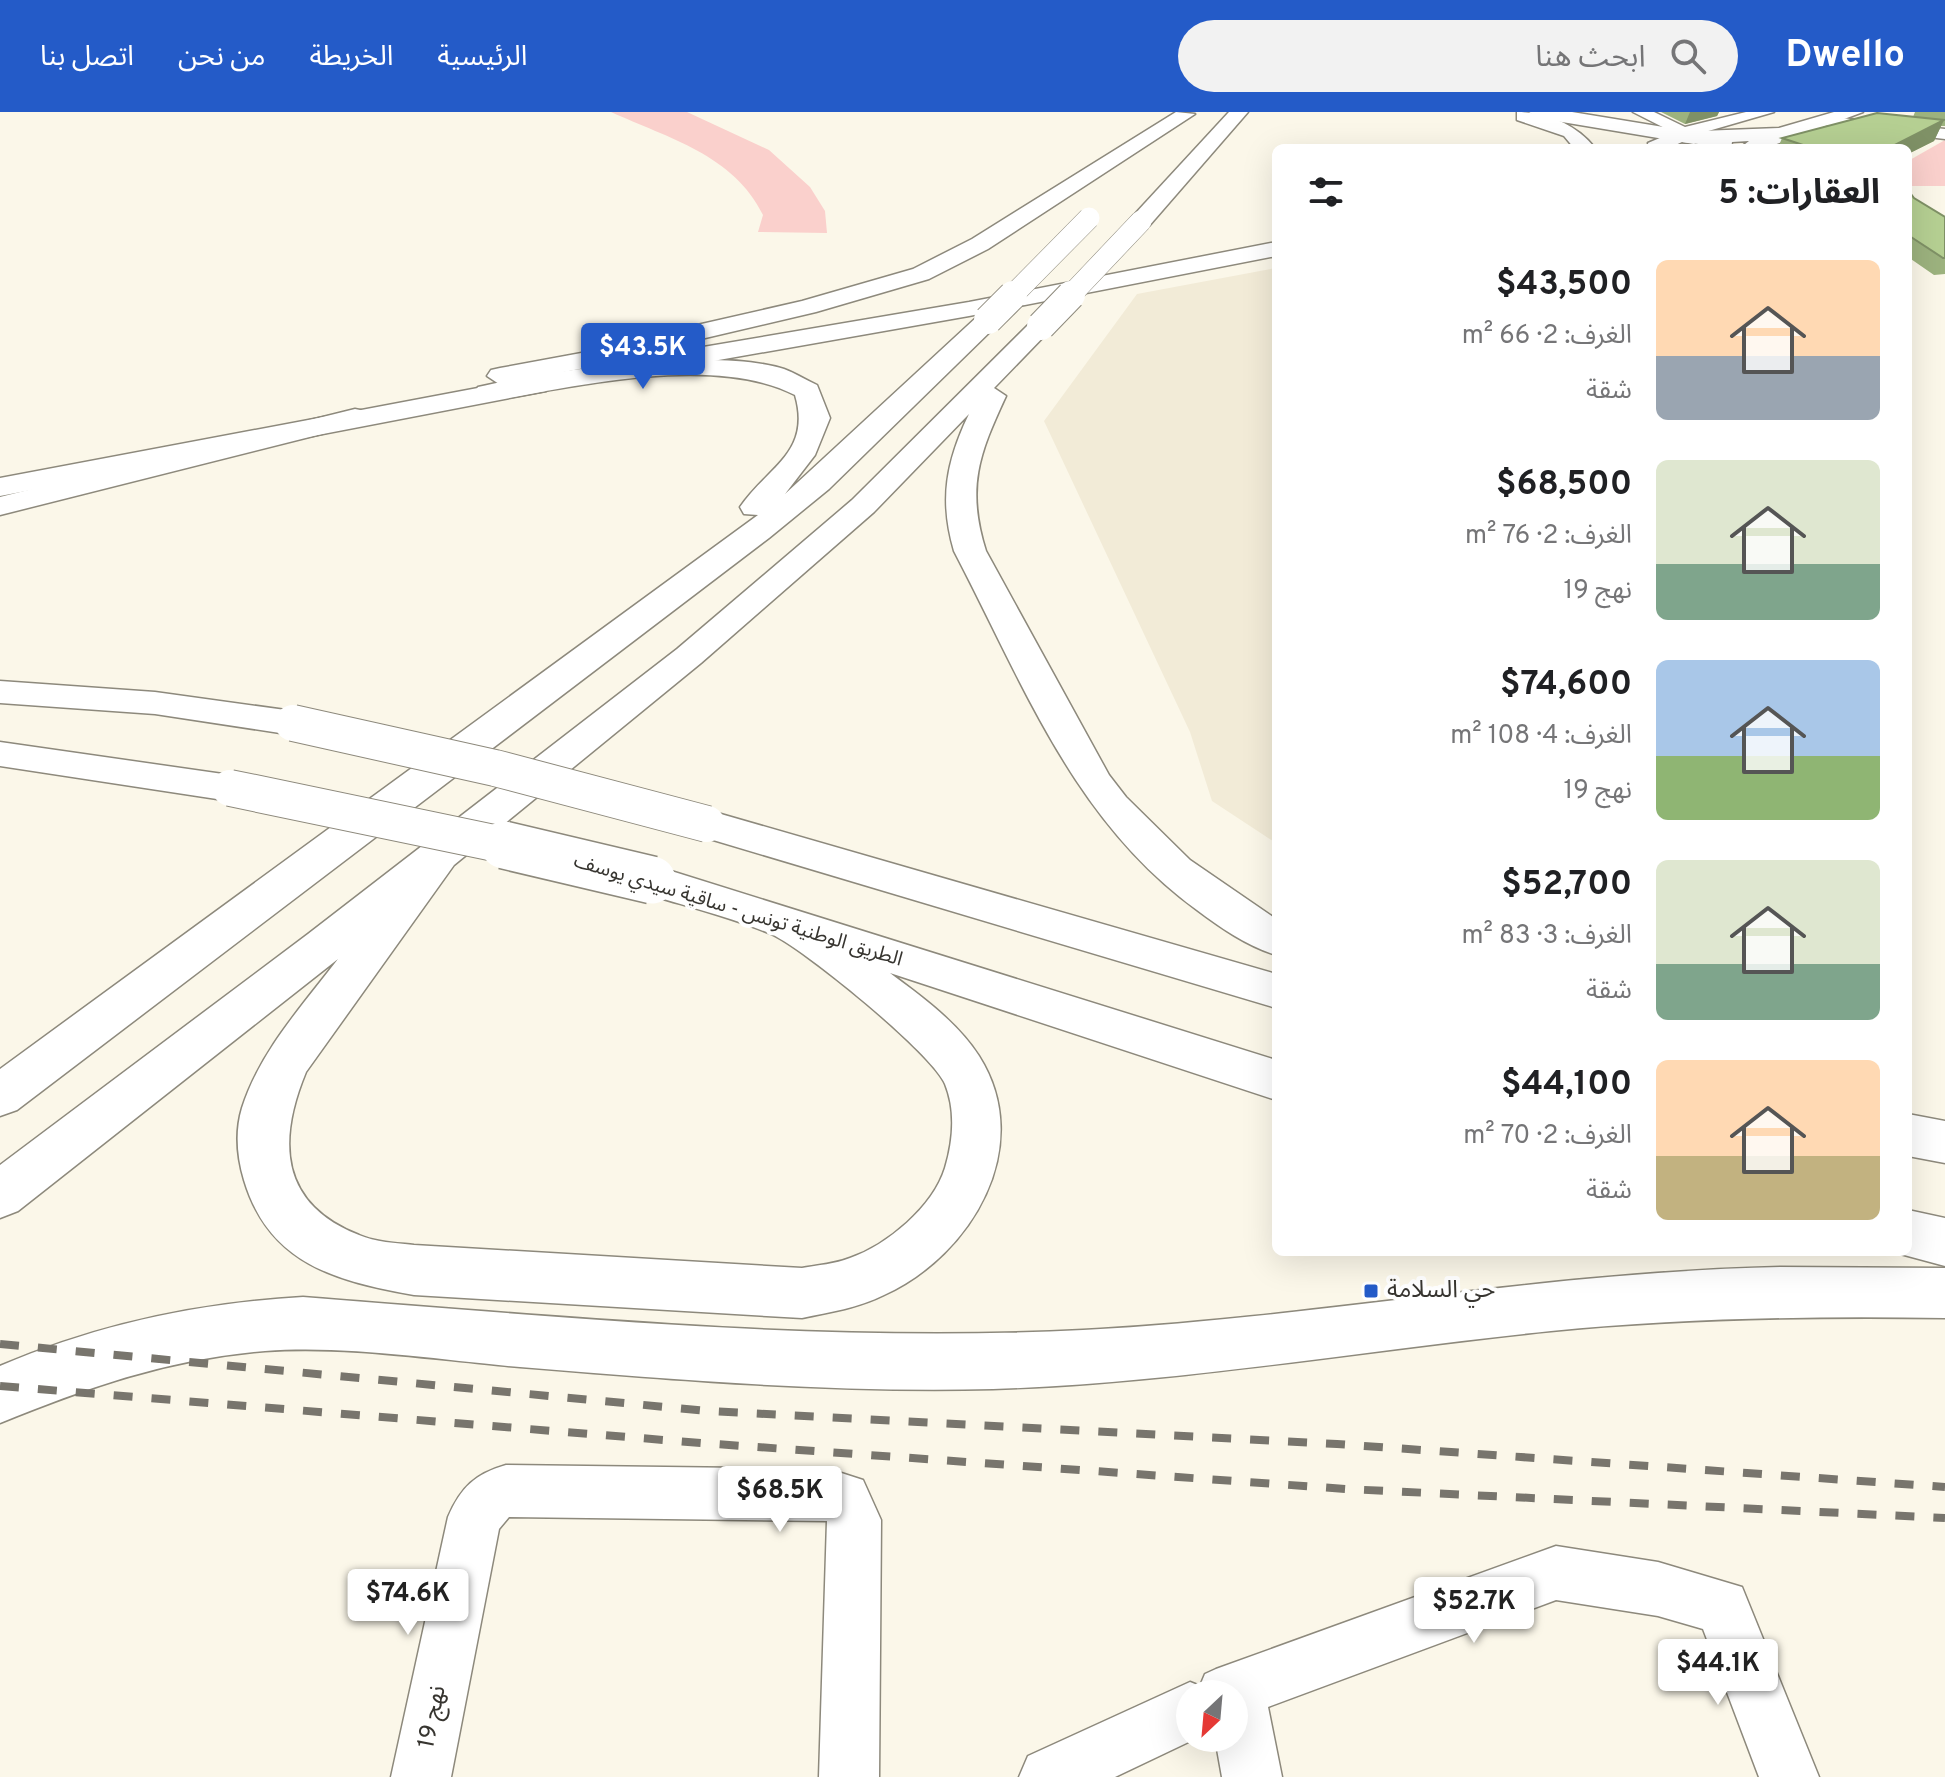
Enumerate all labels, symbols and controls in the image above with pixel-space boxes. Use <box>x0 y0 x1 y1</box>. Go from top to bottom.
search box <box>1178 20 1738 92</box>
text: Dwello <box>1786 32 1905 81</box>
icon: search <box>1666 34 1710 78</box>
text: اتصل بنا <box>40 40 134 76</box>
text: من نحن <box>178 40 265 76</box>
text: الخريطة <box>309 40 393 76</box>
text: الرئيسية <box>437 40 527 76</box>
text: ابحث هنا <box>1535 40 1646 77</box>
icon: filters <box>1304 170 1348 214</box>
text: العقارات: 5 <box>1718 173 1880 216</box>
text: $43,500 <box>1496 264 1632 307</box>
icon: home <box>1720 292 1816 388</box>
text: الغرف: 2 · 66 m² <box>1462 320 1632 353</box>
pin: $43.5K <box>578 323 708 391</box>
text: $43.5K <box>599 332 687 365</box>
text: شقة <box>1586 375 1632 408</box>
text: $68,500 <box>1496 464 1632 507</box>
icon: home <box>1720 492 1816 588</box>
text: الغرف: 2 · 76 m² <box>1465 520 1632 553</box>
text: نهج 19 <box>1564 575 1632 608</box>
text: $74,600 <box>1500 664 1632 707</box>
icon: home <box>1720 692 1816 788</box>
text: الغرف: 4 · 108 m² <box>1450 720 1632 753</box>
text: نهج 19 <box>1564 775 1632 808</box>
street label: الطريق الوطنية تونس - ساقية سيدي يوسف <box>570 848 906 974</box>
text: $52,700 <box>1501 864 1632 907</box>
icon: home <box>1720 892 1816 988</box>
text: الغرف: 3 · 83 m² <box>1461 920 1632 953</box>
text: شقة <box>1586 975 1632 1008</box>
text: $44,100 <box>1501 1064 1632 1107</box>
icon: home <box>1720 1092 1816 1188</box>
text: الغرف: 2 · 70 m² <box>1463 1120 1632 1153</box>
text: شقة <box>1586 1175 1632 1208</box>
place label: حي السلامة <box>1387 1276 1495 1308</box>
marker: حي السلامة <box>1362 1282 1380 1300</box>
pin: $68.5K <box>715 1466 845 1534</box>
text: $68.5K <box>736 1475 824 1508</box>
pin: $74.6K <box>343 1569 473 1637</box>
pin: $52.7K <box>1409 1577 1539 1645</box>
text: $74.6K <box>366 1578 450 1611</box>
text: $52.7K <box>1432 1586 1516 1619</box>
pin: $44.1K <box>1653 1639 1783 1707</box>
text: $44.1K <box>1676 1648 1760 1681</box>
north arrow <box>1176 1680 1248 1752</box>
map controls <box>1176 1680 1248 1752</box>
street label: نهج 19 <box>412 1683 454 1751</box>

